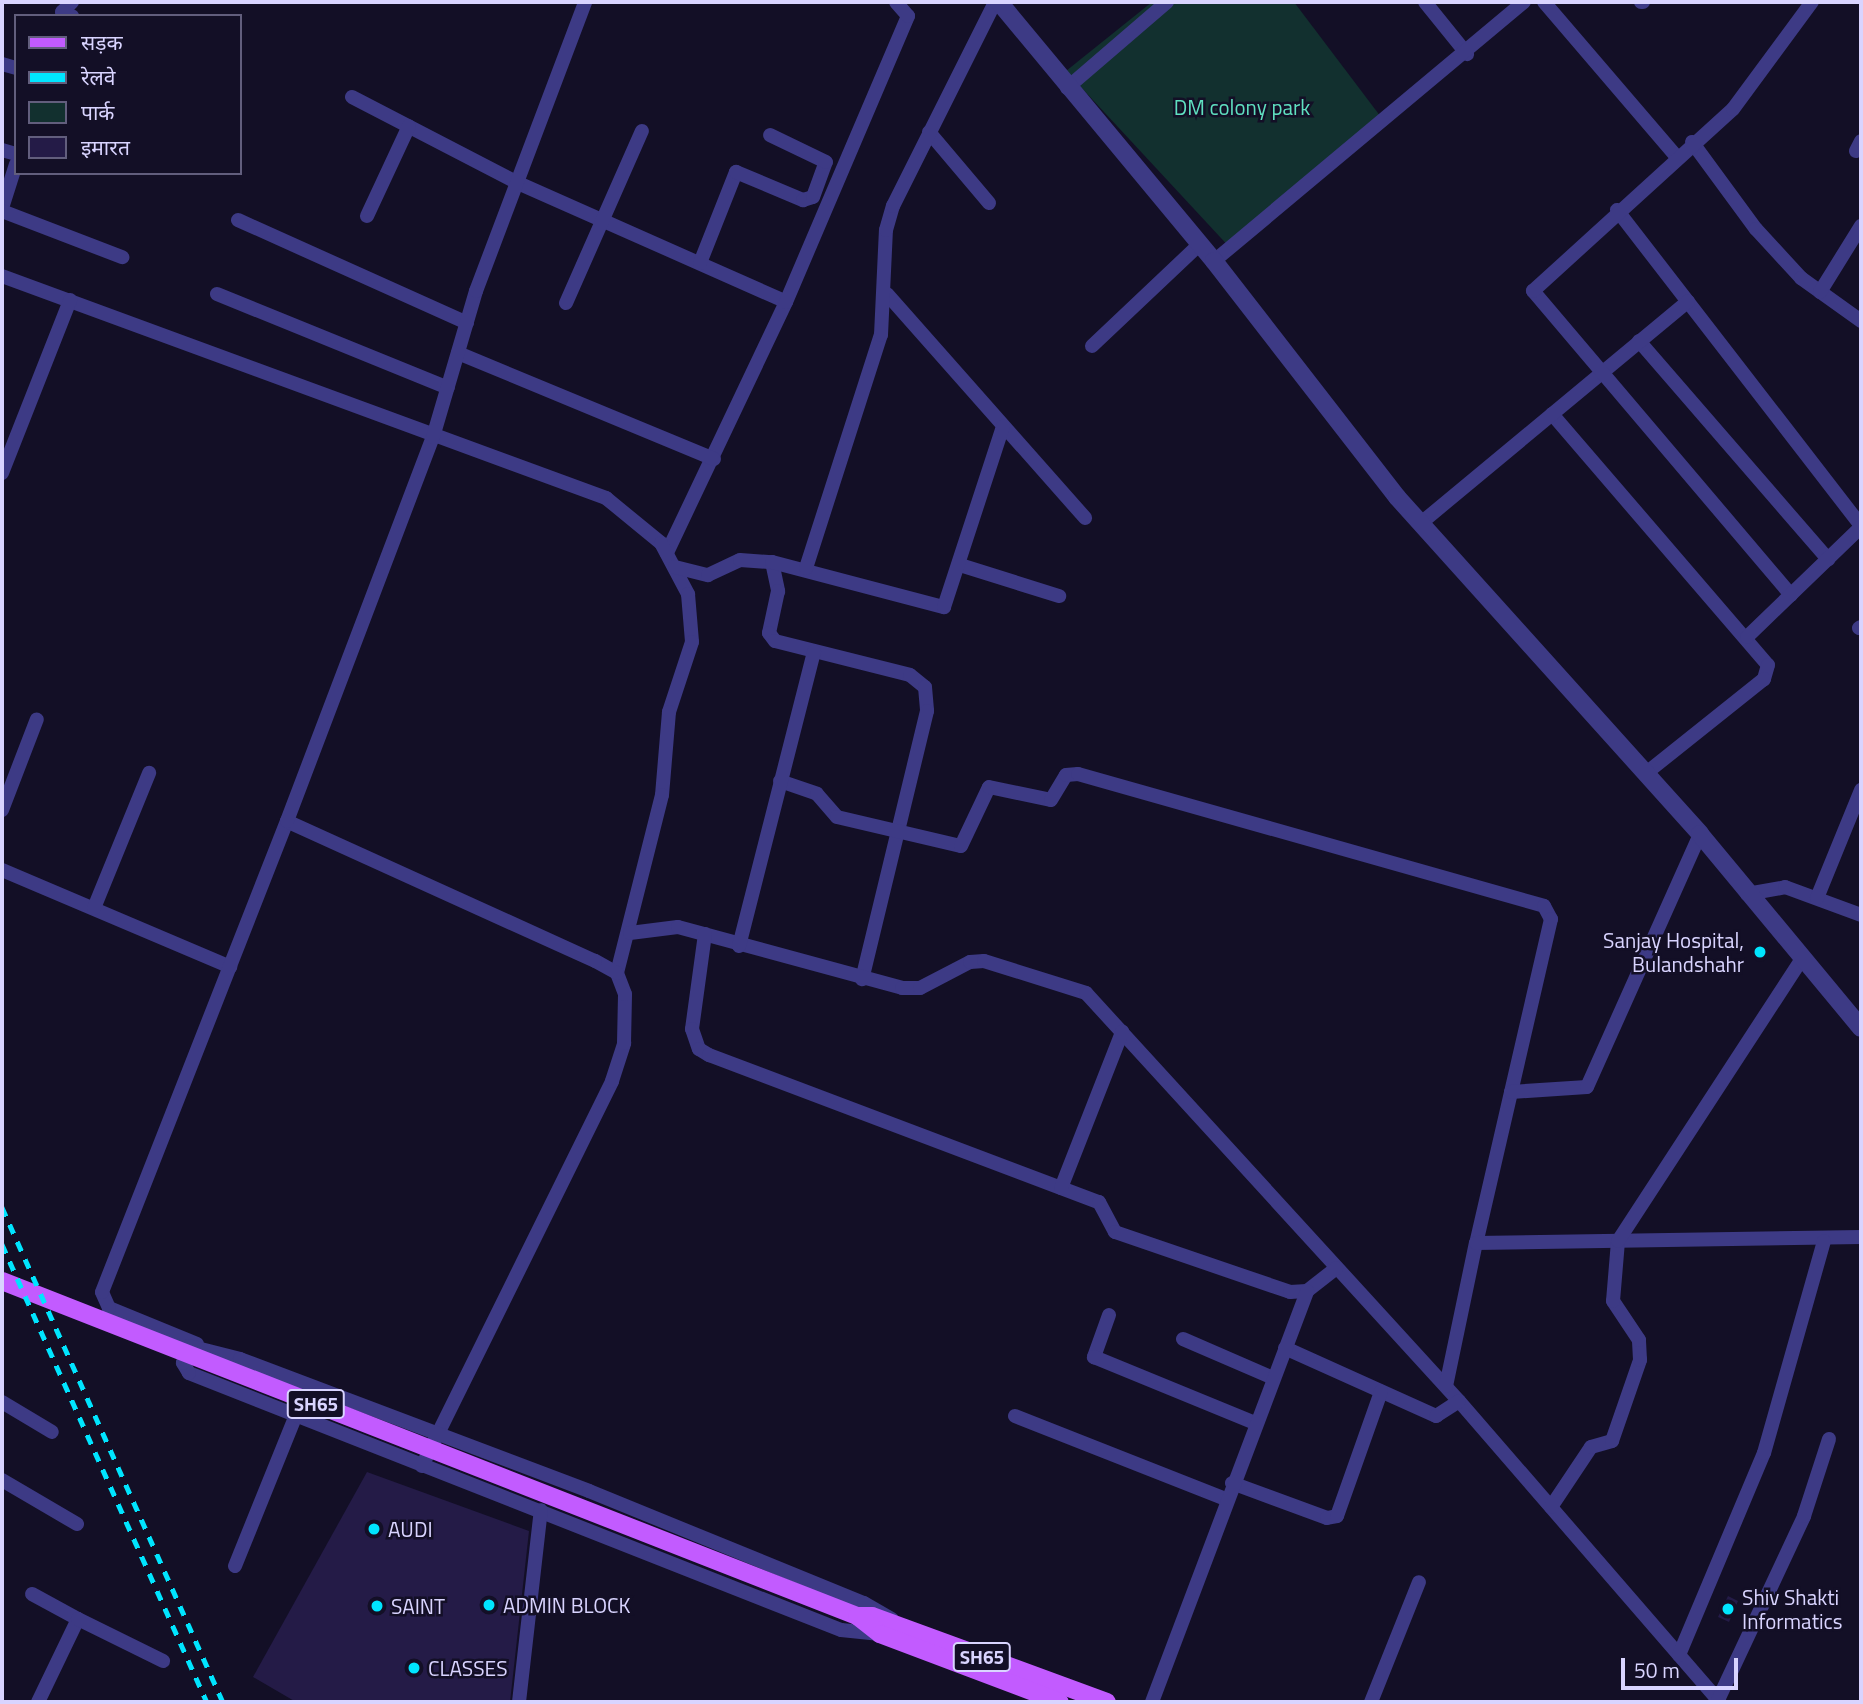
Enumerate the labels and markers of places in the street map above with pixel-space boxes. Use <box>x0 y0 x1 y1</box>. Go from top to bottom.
place label: Sanjay Hospital, Bulandshahr <box>1603 927 1744 977</box>
marker: Sanjay Hospital, Bulandshahr <box>1750 942 1770 962</box>
place label: AUDI <box>388 1516 433 1542</box>
marker: AUDI <box>366 1521 382 1537</box>
place label: Shiv Shakti Informatics <box>1742 1584 1843 1634</box>
place label: ADMIN BLOCK <box>503 1592 630 1618</box>
place label: SAINT <box>391 1593 445 1619</box>
marker: ADMIN BLOCK <box>481 1597 497 1613</box>
marker: SAINT <box>369 1598 385 1614</box>
marker: Shiv Shakti Informatics <box>1720 1601 1736 1617</box>
place label: CLASSES <box>428 1655 508 1681</box>
marker: CLASSES <box>406 1660 422 1676</box>

